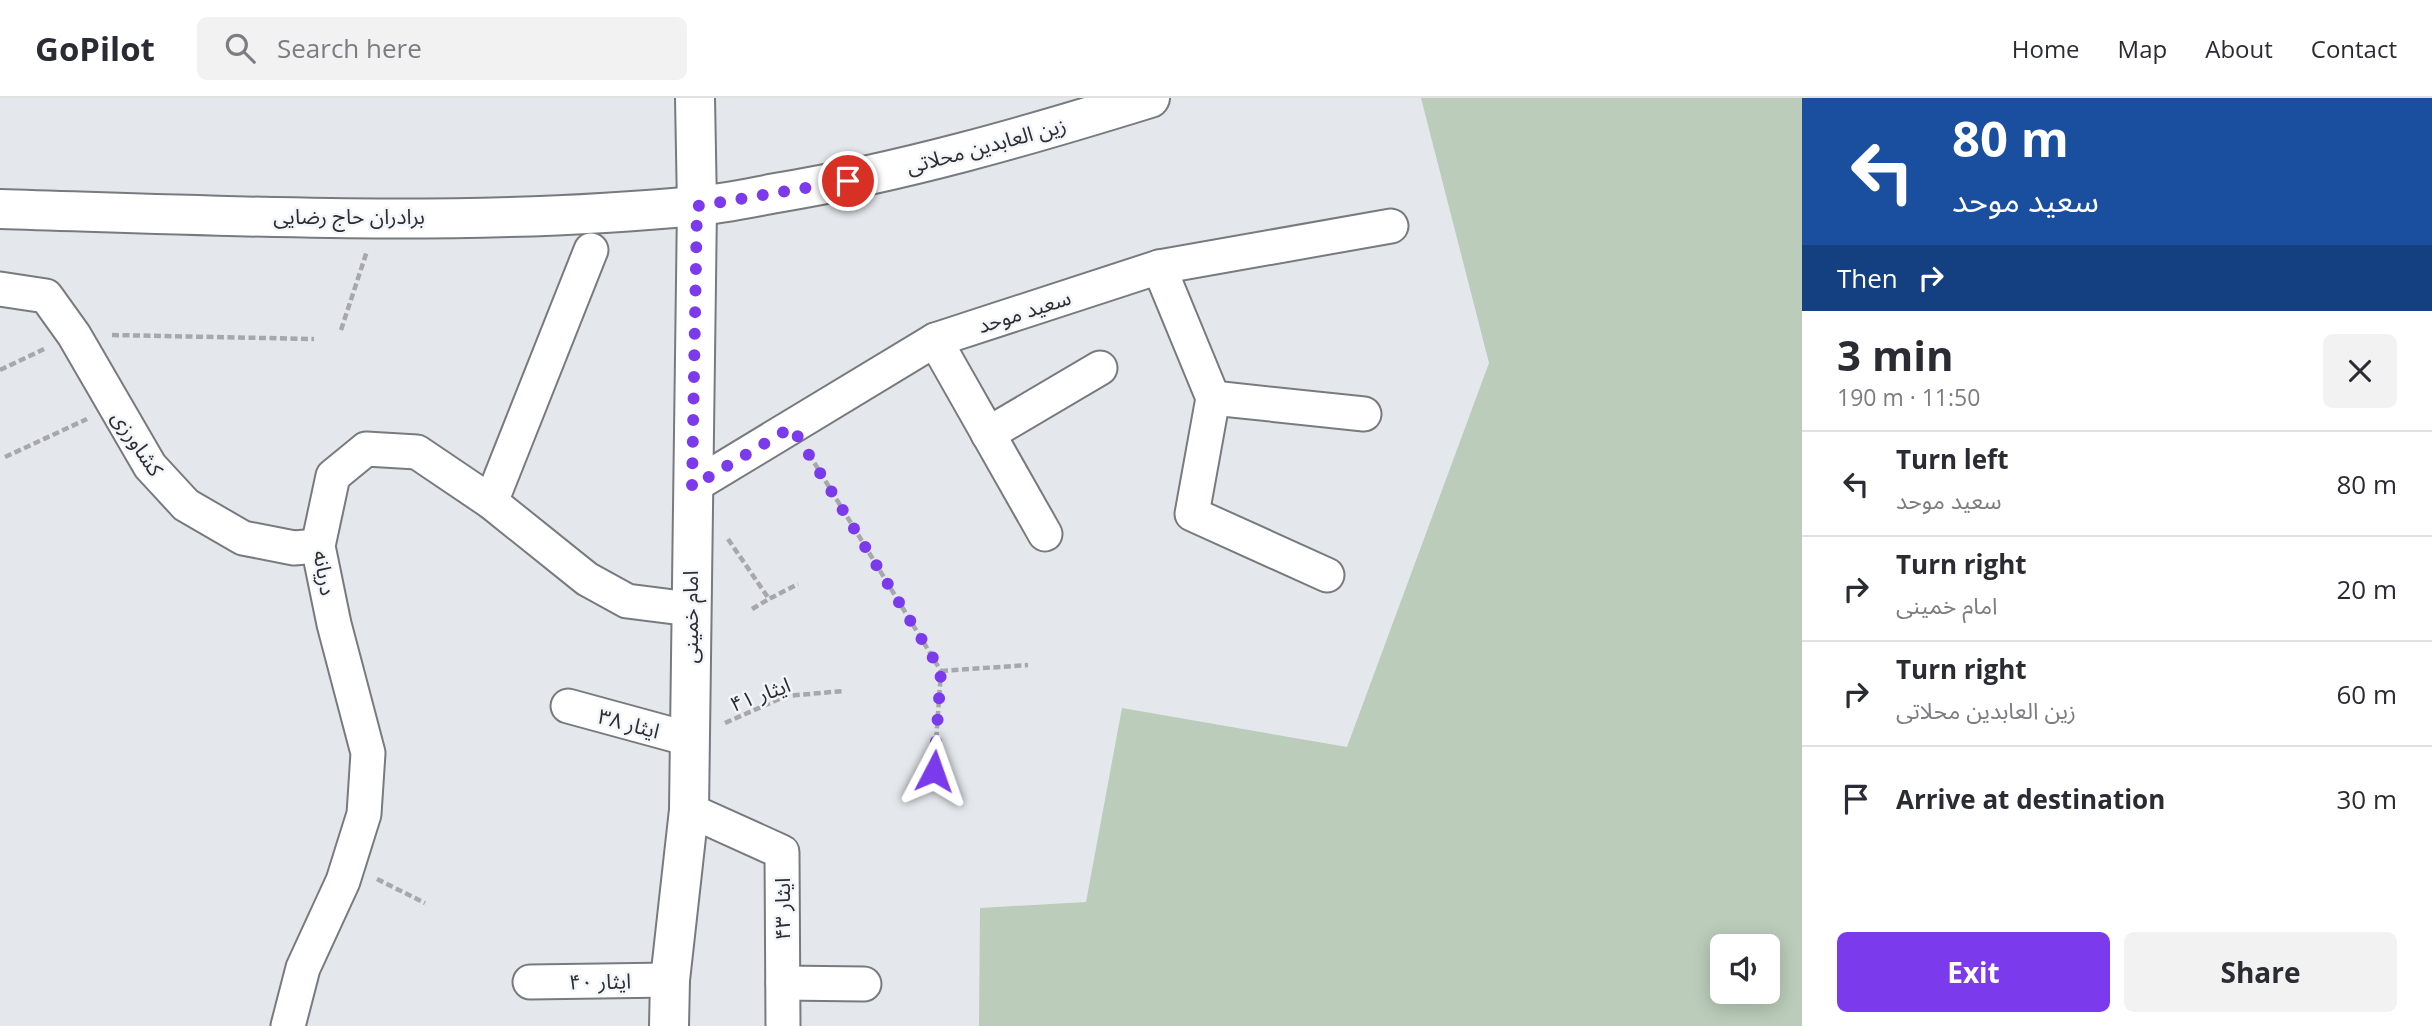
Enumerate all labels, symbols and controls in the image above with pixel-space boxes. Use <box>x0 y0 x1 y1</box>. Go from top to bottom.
search box <box>197 17 687 80</box>
text: GoPilot <box>35 26 155 71</box>
icon: search <box>221 29 259 67</box>
text: Search here <box>277 30 422 66</box>
text: Home <box>2012 32 2080 65</box>
text: Map <box>2118 32 2167 65</box>
text: About <box>2205 32 2273 65</box>
text: Contact <box>2311 32 2397 65</box>
text: 80 m <box>1952 105 2069 171</box>
street label: زین العابدین محلاتی <box>903 110 1069 180</box>
icon: left <box>1837 126 1928 217</box>
pin <box>818 151 878 211</box>
icon: arrive <box>829 162 867 200</box>
text: سعید موحد <box>1952 178 2099 221</box>
street label: برادران حاج رضایی <box>273 202 425 232</box>
icon: right <box>1912 259 1950 297</box>
text: Then <box>1837 260 1898 296</box>
street label: سعید موحد <box>974 283 1074 339</box>
text: 3 min <box>1837 326 1954 383</box>
button: close <box>2323 334 2397 408</box>
text: 190 m · 11:50 <box>1837 381 1980 413</box>
street label: کشاورزی <box>106 405 170 482</box>
text: Turn left <box>1896 441 2008 477</box>
icon: left <box>1837 465 1875 503</box>
text: 80 m <box>2336 466 2397 502</box>
text: سعید موحد <box>1896 484 2002 516</box>
text: Turn right <box>1896 546 2027 582</box>
street label: دریانه <box>307 548 343 598</box>
icon: right <box>1837 570 1875 608</box>
street label: امام خمینی <box>676 571 707 663</box>
text: 20 m <box>2336 571 2397 607</box>
text: امام خمینی <box>1896 589 1998 621</box>
text: Turn right <box>1896 651 2027 687</box>
street label: ایثار ۴۱ <box>726 670 794 718</box>
icon: right <box>1837 675 1875 713</box>
text: 60 m <box>2336 676 2397 712</box>
text: زین العابدین محلاتی <box>1896 694 2076 726</box>
street label: ایثار ۳۸ <box>595 701 663 745</box>
position arrow <box>897 734 971 808</box>
icon: arrive <box>1837 780 1875 818</box>
text: Arrive at destination <box>1896 781 2165 817</box>
text: 30 m <box>2336 781 2397 817</box>
street label: ایثار ۴۳ <box>768 878 796 940</box>
button: Exit <box>1837 932 2110 1012</box>
button: Share <box>2124 932 2397 1012</box>
map controls <box>1710 934 1780 1004</box>
button: sound <box>1710 934 1780 1004</box>
street label: ایثار ۴۰ <box>569 966 631 996</box>

